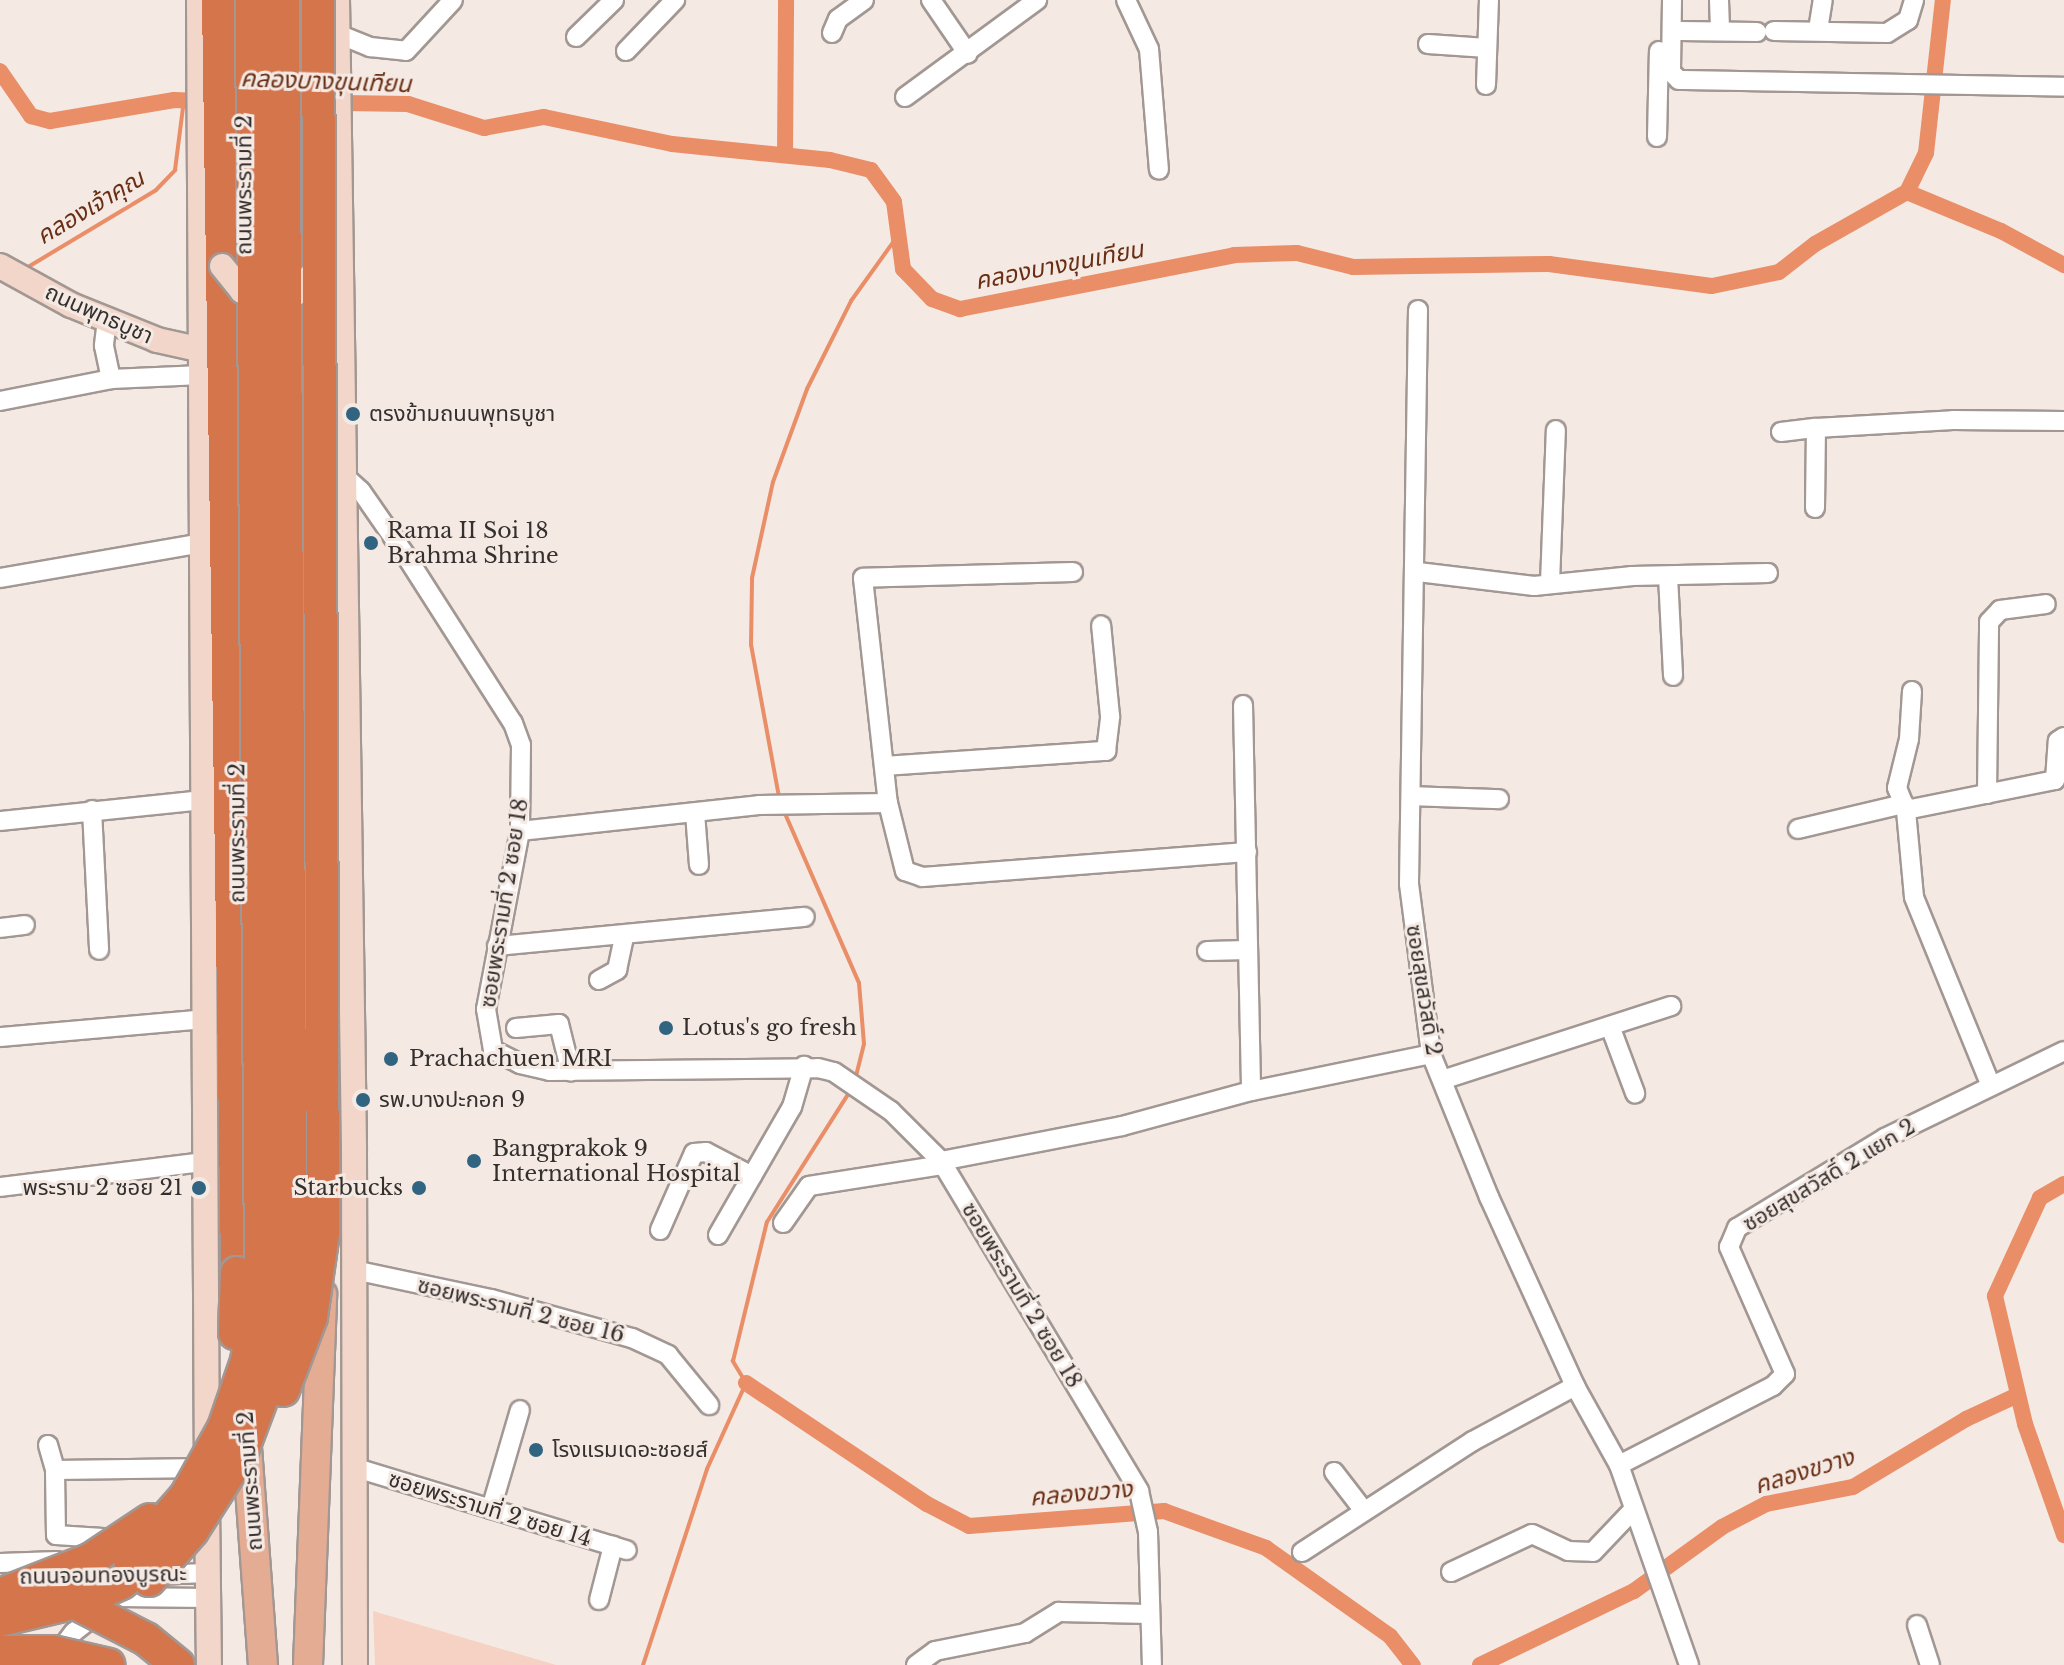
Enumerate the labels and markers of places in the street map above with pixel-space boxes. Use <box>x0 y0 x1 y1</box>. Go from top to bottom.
place label: ตรงข้ามถนนพุทธบูชา <box>369 401 555 427</box>
marker: ตรงข้ามถนนพุทธบูชา <box>344 405 362 423</box>
place label: Rama II Soi 18 Brahma Shrine <box>387 517 559 568</box>
marker: Rama II Soi 18 Brahma Shrine <box>362 534 380 552</box>
place label: Lotus's go fresh <box>682 1015 857 1041</box>
marker: Lotus's go fresh <box>657 1019 675 1037</box>
place label: Prachachuen MRI <box>409 1046 612 1072</box>
marker: Prachachuen MRI <box>380 1048 402 1070</box>
place label: รพ.บางปะกอก 9 <box>379 1087 525 1113</box>
marker: รพ.บางปะกอก 9 <box>354 1091 372 1109</box>
place label: Bangprakok 9 International Hospital <box>492 1135 740 1186</box>
marker: Bangprakok 9 International Hospital <box>463 1150 485 1172</box>
place label: พระราม 2 ซอย 21 <box>23 1175 183 1201</box>
place label: Starbucks <box>293 1175 403 1201</box>
marker: พระราม 2 ซอย 21 <box>190 1179 208 1197</box>
marker: Starbucks <box>410 1179 428 1197</box>
place label: โรงแรมเดอะชอยส์ <box>552 1437 708 1463</box>
marker: โรงแรมเดอะชอยส์ <box>527 1441 545 1459</box>

